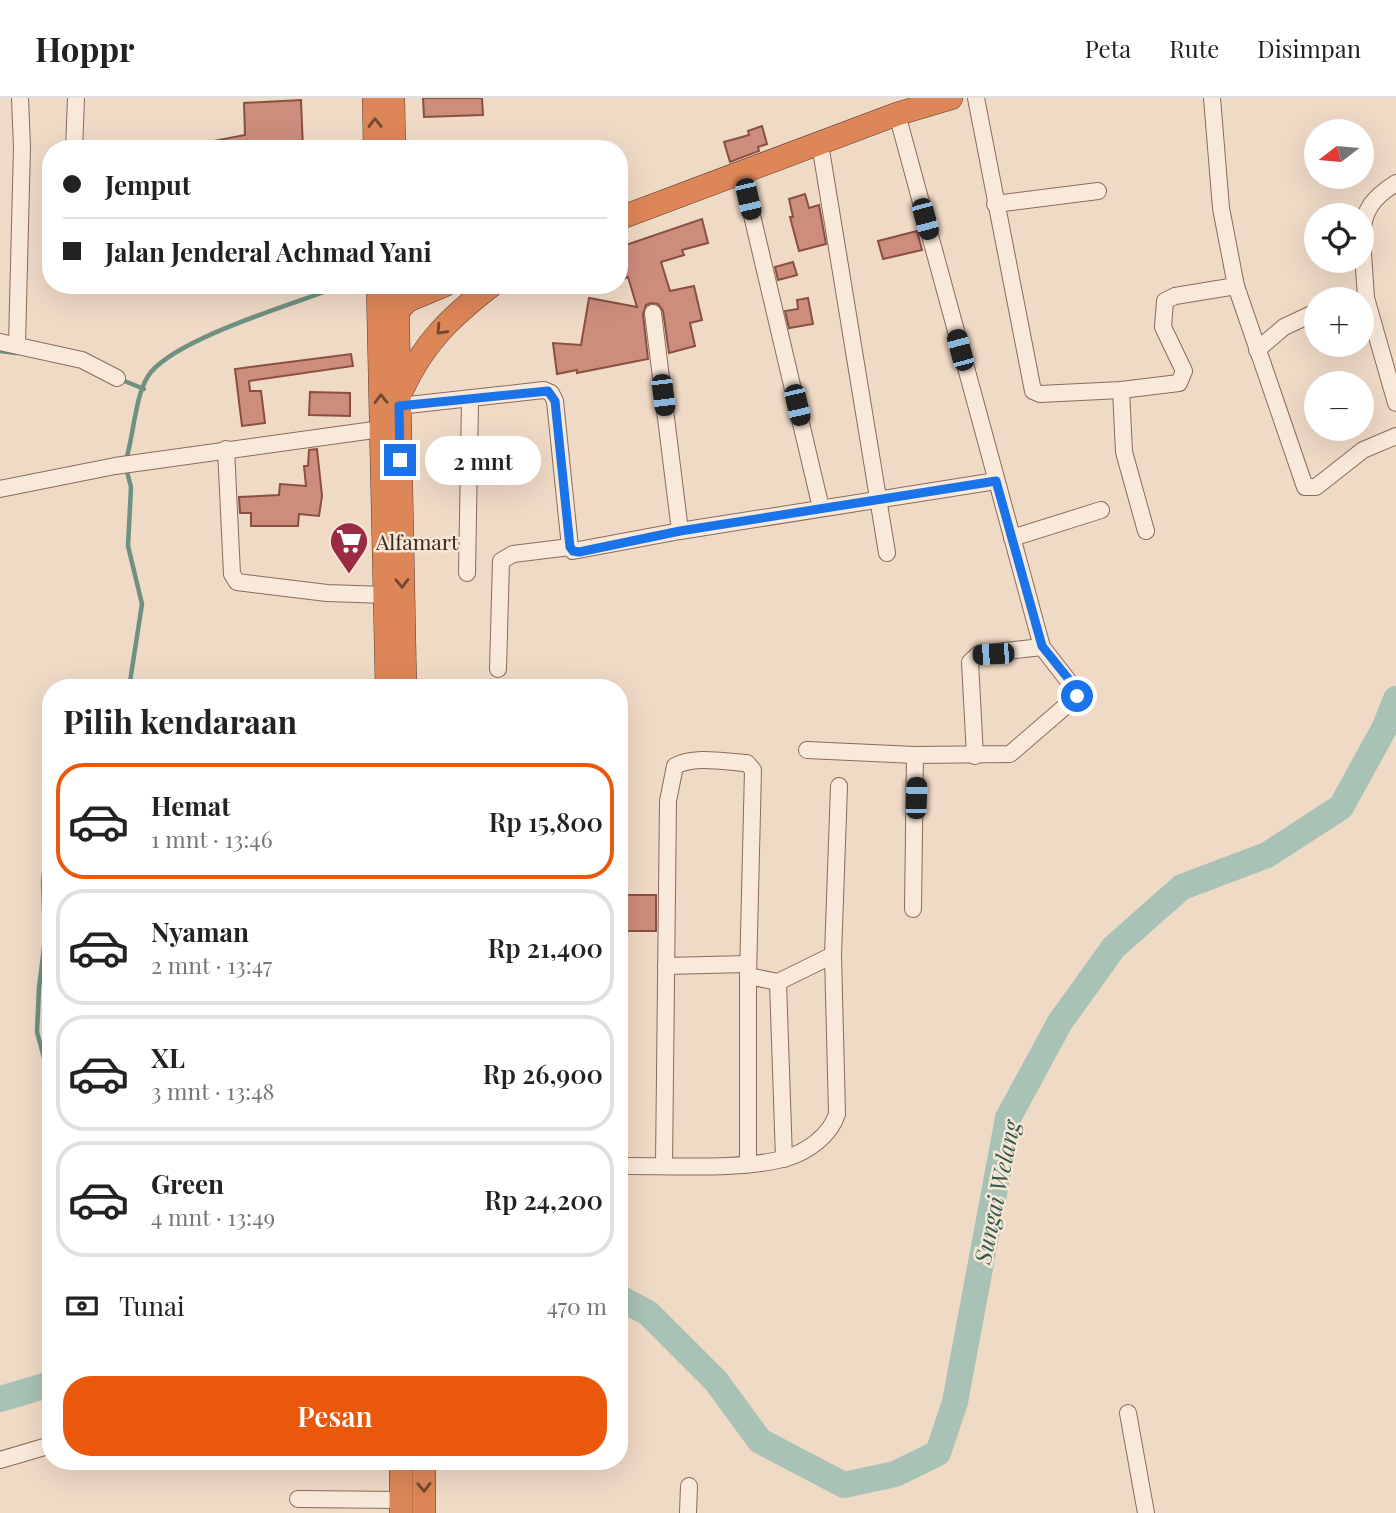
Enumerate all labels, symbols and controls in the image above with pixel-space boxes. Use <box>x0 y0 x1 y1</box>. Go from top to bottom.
text: Hoppr <box>35 26 134 70</box>
text: Peta <box>1085 32 1131 64</box>
text: Rute <box>1169 32 1219 64</box>
text: Disimpan <box>1257 32 1361 64</box>
one-way arrow <box>367 118 382 129</box>
north arrow <box>1304 119 1374 189</box>
map controls <box>1304 119 1374 441</box>
text: Jemput <box>105 167 191 202</box>
car <box>734 176 763 222</box>
car <box>910 196 941 242</box>
button: locate <box>1304 203 1374 273</box>
text: Jalan Jenderal Achmad Yani <box>105 234 432 269</box>
button: + <box>1304 287 1374 357</box>
one-way arrow <box>436 322 449 335</box>
car <box>945 327 976 373</box>
button: − <box>1304 371 1374 441</box>
car <box>651 373 676 417</box>
car <box>783 382 812 428</box>
one-way arrow <box>373 393 388 404</box>
callout: 2 mnt <box>424 436 540 484</box>
route end <box>384 444 416 476</box>
text: 2 mnt <box>453 445 513 476</box>
supermarket icon: Alfamart <box>328 520 370 575</box>
place label: Alfamart <box>375 527 459 555</box>
one-way arrow <box>394 579 410 589</box>
car <box>972 642 1015 666</box>
route start <box>1061 680 1093 712</box>
text: Pilih kendaraan <box>63 699 297 742</box>
car <box>905 777 928 819</box>
text: Hemat <box>151 788 230 823</box>
icon: car <box>67 790 130 853</box>
text: Rp 15,800 <box>489 804 603 839</box>
text: 1 mnt · 13:46 <box>151 823 273 854</box>
text: Nyaman <box>151 914 249 949</box>
icon: car <box>67 916 130 979</box>
text: Rp 21,400 <box>488 930 603 965</box>
text: 2 mnt · 13:47 <box>151 949 272 980</box>
text: XL <box>151 1040 185 1075</box>
icon: car <box>67 1042 130 1105</box>
text: Rp 26,900 <box>483 1056 603 1091</box>
text: 3 mnt · 13:48 <box>151 1075 274 1106</box>
water label: Sungai Welang <box>965 1116 1027 1267</box>
text: Green <box>151 1166 224 1201</box>
icon: car <box>67 1168 130 1231</box>
text: Rp 24,200 <box>484 1182 603 1217</box>
text: 4 mnt · 13:49 <box>151 1201 275 1232</box>
icon: cash <box>63 1287 101 1325</box>
text: Tunai <box>119 1288 185 1323</box>
text: 470 m <box>547 1290 607 1321</box>
button: Pesan <box>63 1376 607 1456</box>
one-way arrow <box>416 1482 432 1493</box>

